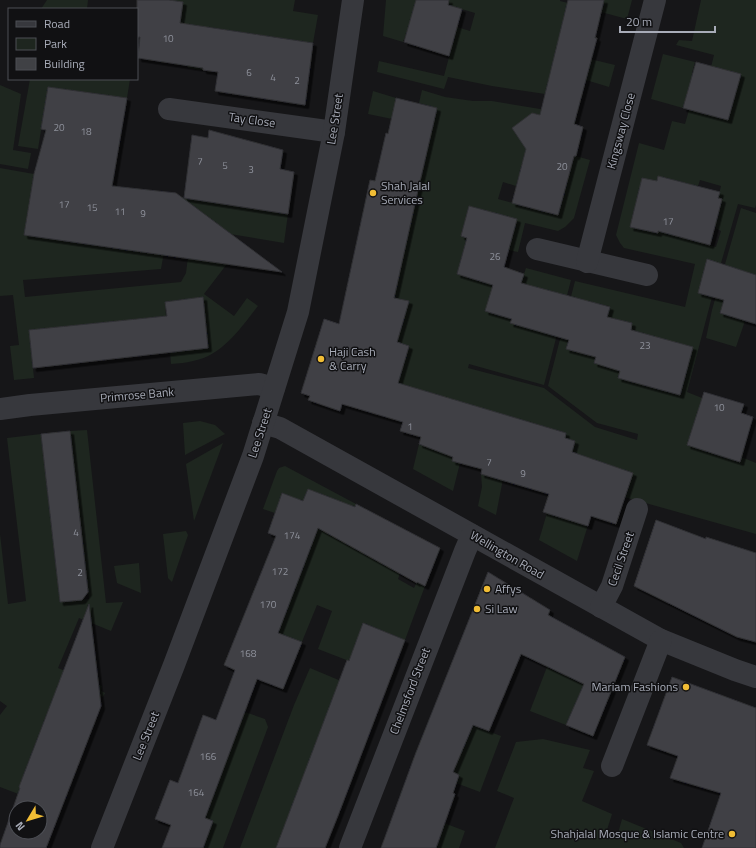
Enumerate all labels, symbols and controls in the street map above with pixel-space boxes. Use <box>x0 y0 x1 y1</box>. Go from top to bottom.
legend <box>8 8 138 80</box>
scale bar <box>620 8 715 34</box>
text: 20 m <box>626 12 652 31</box>
text: Road <box>44 14 70 33</box>
house number: 10 <box>162 31 174 46</box>
text: Park <box>44 34 67 53</box>
text: Building <box>44 54 85 73</box>
house number: 6 <box>246 65 252 80</box>
house number: 4 <box>270 70 276 85</box>
house number: 2 <box>294 73 300 88</box>
street label: Lee Street <box>321 91 348 146</box>
street label: Kingsway Close <box>601 91 640 171</box>
street label: Tay Close <box>228 107 277 132</box>
house number: 20 <box>53 120 65 135</box>
house number: 18 <box>80 124 92 139</box>
house number: 7 <box>197 154 203 169</box>
house number: 5 <box>222 158 228 173</box>
house number: 20 <box>556 159 568 174</box>
house number: 3 <box>248 162 254 177</box>
place label: Shah Jalal Services <box>381 176 430 209</box>
marker: Shah Jalal Services <box>368 188 378 198</box>
house number: 17 <box>58 197 70 212</box>
house number: 15 <box>86 200 98 215</box>
house number: 11 <box>114 204 126 219</box>
house number: 9 <box>140 206 146 221</box>
house number: 17 <box>662 214 674 229</box>
house number: 26 <box>489 249 501 264</box>
house number: 23 <box>639 338 651 353</box>
place label: Haji Cash & Carry <box>329 342 376 375</box>
marker: Haji Cash & Carry <box>316 354 326 364</box>
street label: Primrose Bank <box>99 382 175 407</box>
house number: 10 <box>713 400 725 415</box>
street label: Lee Street <box>243 405 277 460</box>
house number: 1 <box>407 419 413 434</box>
house number: 7 <box>486 455 492 470</box>
house number: 9 <box>520 466 526 481</box>
house number: 4 <box>73 525 79 540</box>
street label: Wellington Road <box>467 526 548 584</box>
house number: 174 <box>284 528 301 543</box>
street label: Cecil Street <box>602 528 639 589</box>
house number: 172 <box>272 564 288 579</box>
house number: 2 <box>77 565 83 580</box>
place label: Affys <box>495 579 522 598</box>
marker: Affys <box>482 584 492 594</box>
house number: 170 <box>260 597 277 612</box>
place label: Si Law <box>485 599 518 618</box>
marker: Si Law <box>472 604 482 614</box>
street label: Chelmsford Street <box>384 644 435 737</box>
house number: 168 <box>240 646 257 661</box>
place label: Mariam Fashions <box>592 677 678 696</box>
marker: Mariam Fashions <box>681 682 691 692</box>
street label: Lee Street <box>127 708 164 763</box>
house number: 166 <box>200 749 217 764</box>
house number: 164 <box>188 785 205 800</box>
north arrow <box>8 800 48 840</box>
text: N <box>11 818 29 834</box>
place label: Shahjalal Mosque & Islamic Centre <box>551 824 724 843</box>
marker: Shahjalal Mosque & Islamic Centre <box>727 829 737 839</box>

